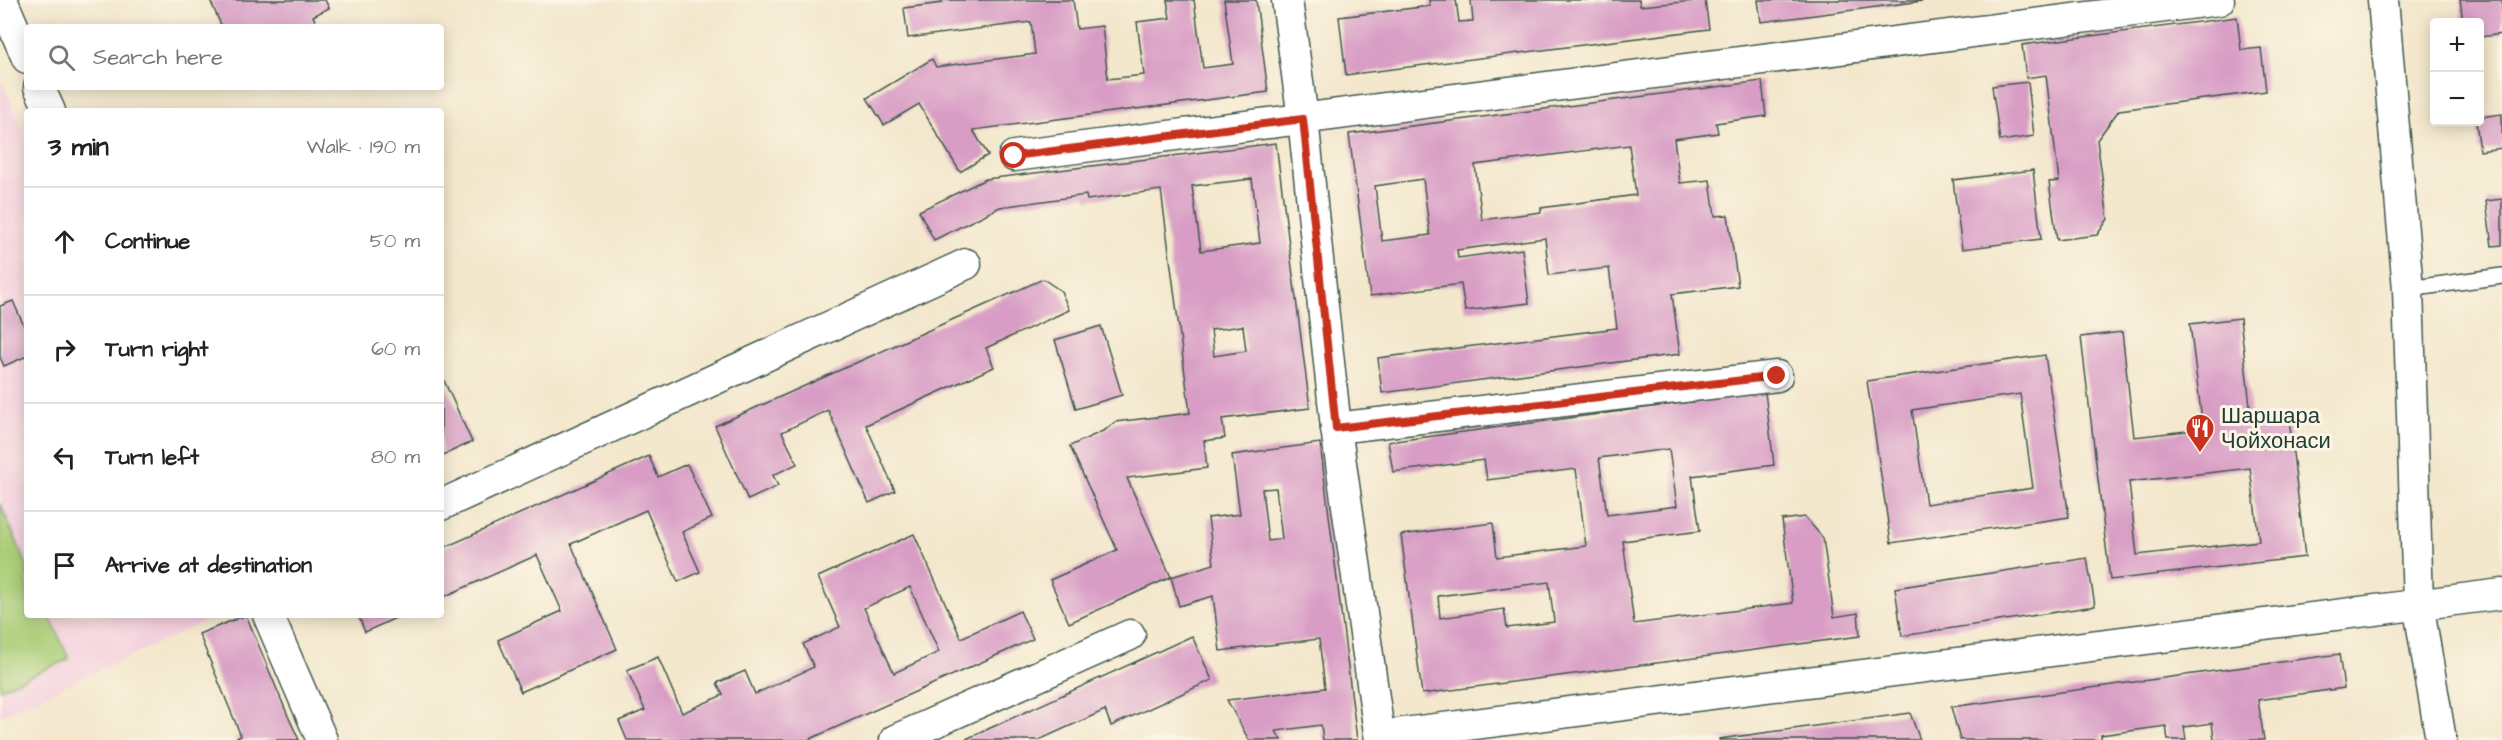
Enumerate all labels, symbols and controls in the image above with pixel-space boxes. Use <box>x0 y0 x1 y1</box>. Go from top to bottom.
map controls <box>2430 18 2484 126</box>
button: + <box>2430 18 2484 72</box>
search box <box>24 24 444 90</box>
icon: search <box>45 41 78 74</box>
text: Search here <box>93 42 223 73</box>
button: − <box>2430 72 2484 126</box>
text: 3 min <box>48 129 109 165</box>
text: Walk · 190 m <box>307 133 420 161</box>
route start <box>1000 142 1026 168</box>
icon: ahead <box>48 225 81 258</box>
text: Continue <box>105 226 190 257</box>
text: 50 m <box>370 227 420 255</box>
icon: right <box>48 333 81 366</box>
text: Turn right <box>105 334 208 365</box>
text: 60 m <box>371 335 420 363</box>
route end <box>1763 362 1789 388</box>
place label: Шаршара Чойхонаси <box>2221 401 2331 457</box>
restaurant icon: Шаршара Чойхонаси <box>2184 412 2216 454</box>
icon: left <box>48 441 81 474</box>
text: Turn left <box>105 442 199 473</box>
text: 80 m <box>371 443 420 471</box>
icon: arrive <box>48 549 81 582</box>
text: Arrive at destination <box>105 550 312 581</box>

